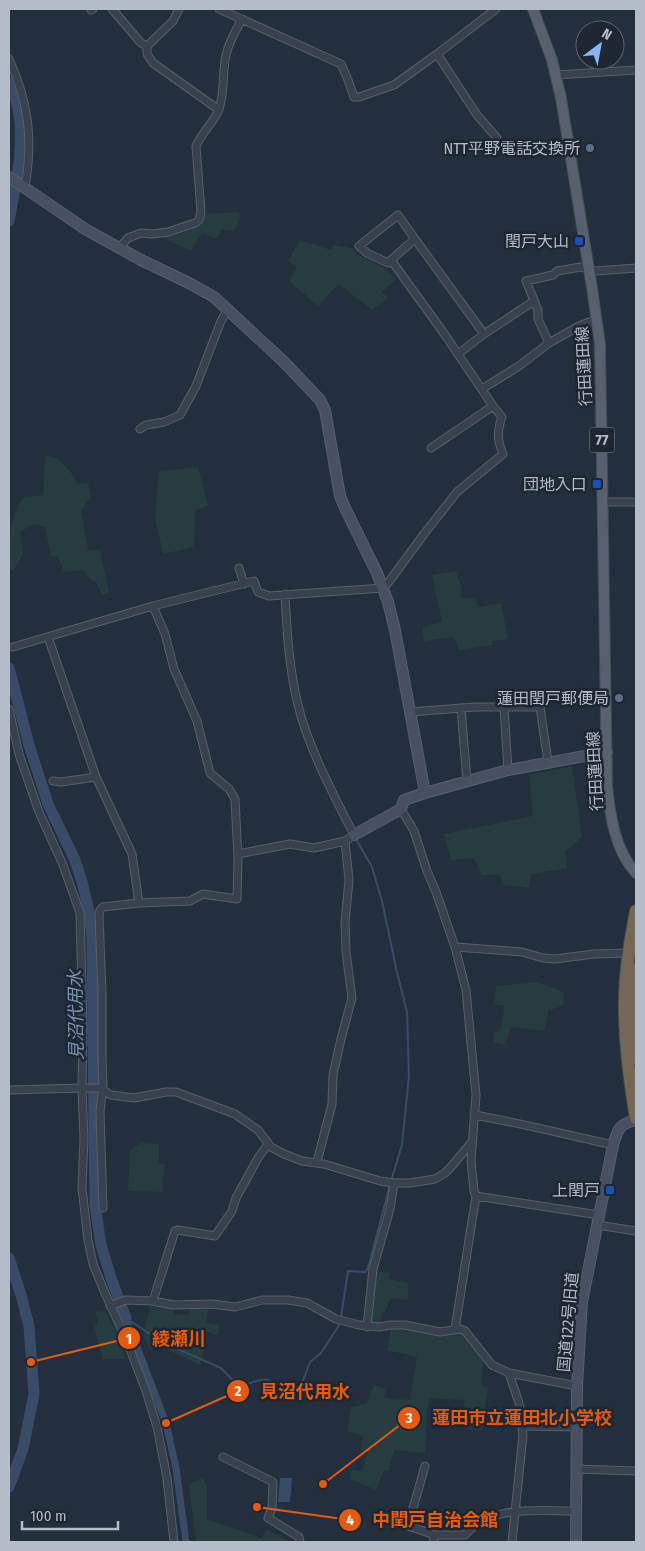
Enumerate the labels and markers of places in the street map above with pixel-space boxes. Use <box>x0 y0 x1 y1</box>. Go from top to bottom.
place label: NTT平野電話交換所 <box>443 139 580 158</box>
marker: NTT平野電話交換所 <box>584 142 596 154</box>
place label: 閏戸大山 <box>505 232 569 251</box>
marker: 閏戸大山 <box>573 235 585 247</box>
place label: 団地入口 <box>523 475 587 494</box>
marker: 団地入口 <box>591 478 603 490</box>
place label: 蓮田閏戸郵便局 <box>497 689 609 708</box>
marker: 蓮田閏戸郵便局 <box>613 692 625 704</box>
place label: 上閏戸 <box>552 1181 600 1200</box>
marker: 上閏戸 <box>604 1184 616 1196</box>
callout: 綾瀬川 <box>117 1322 216 1355</box>
callout: 見沼代用水 <box>225 1375 360 1408</box>
callout: 蓮田市立蓮田北小学校 <box>397 1401 622 1434</box>
callout: 中閏戸自治会館 <box>337 1503 508 1536</box>

